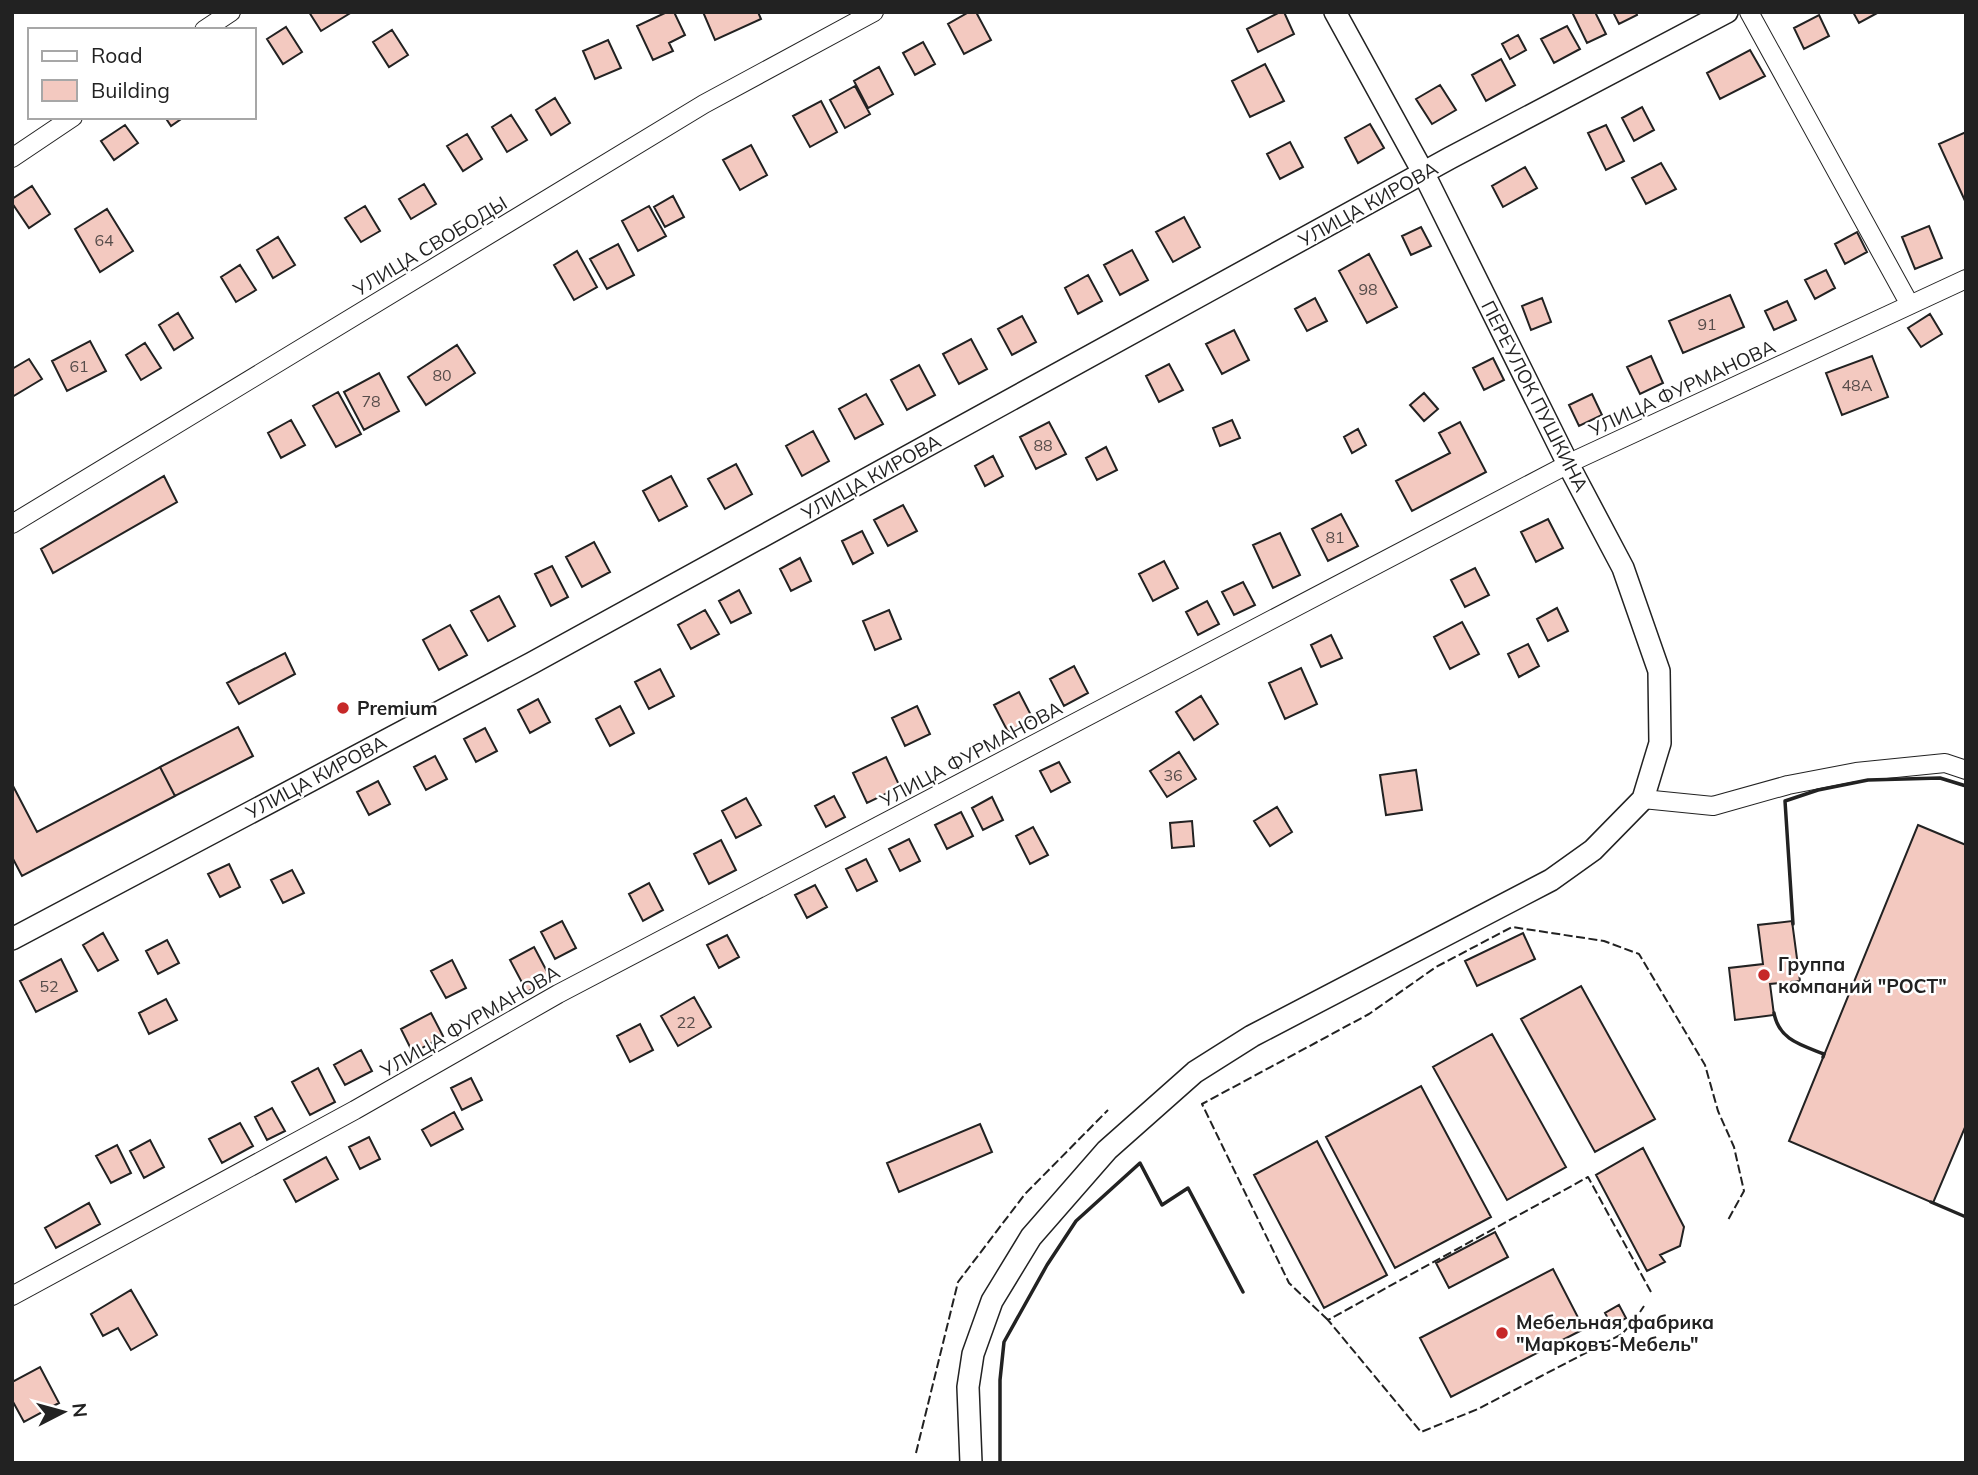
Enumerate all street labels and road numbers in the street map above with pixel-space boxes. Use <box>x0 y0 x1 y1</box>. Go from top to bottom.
street label: УЛИЦА КИРОВА <box>1293 156 1442 253</box>
street label: УЛИЦА СВОБОДЫ <box>348 191 511 302</box>
street label: ПЕРЕУЛОК ПУШКИНА <box>1476 296 1594 496</box>
street label: УЛИЦА ФУРМАНОВА <box>1584 334 1779 442</box>
street label: УЛИЦА КИРОВА <box>796 429 945 526</box>
street label: УЛИЦА ФУРМАНОВА <box>875 696 1066 813</box>
street label: УЛИЦА КИРОВА <box>241 730 390 825</box>
street label: УЛИЦА ФУРМАНОВА <box>375 960 564 1083</box>

